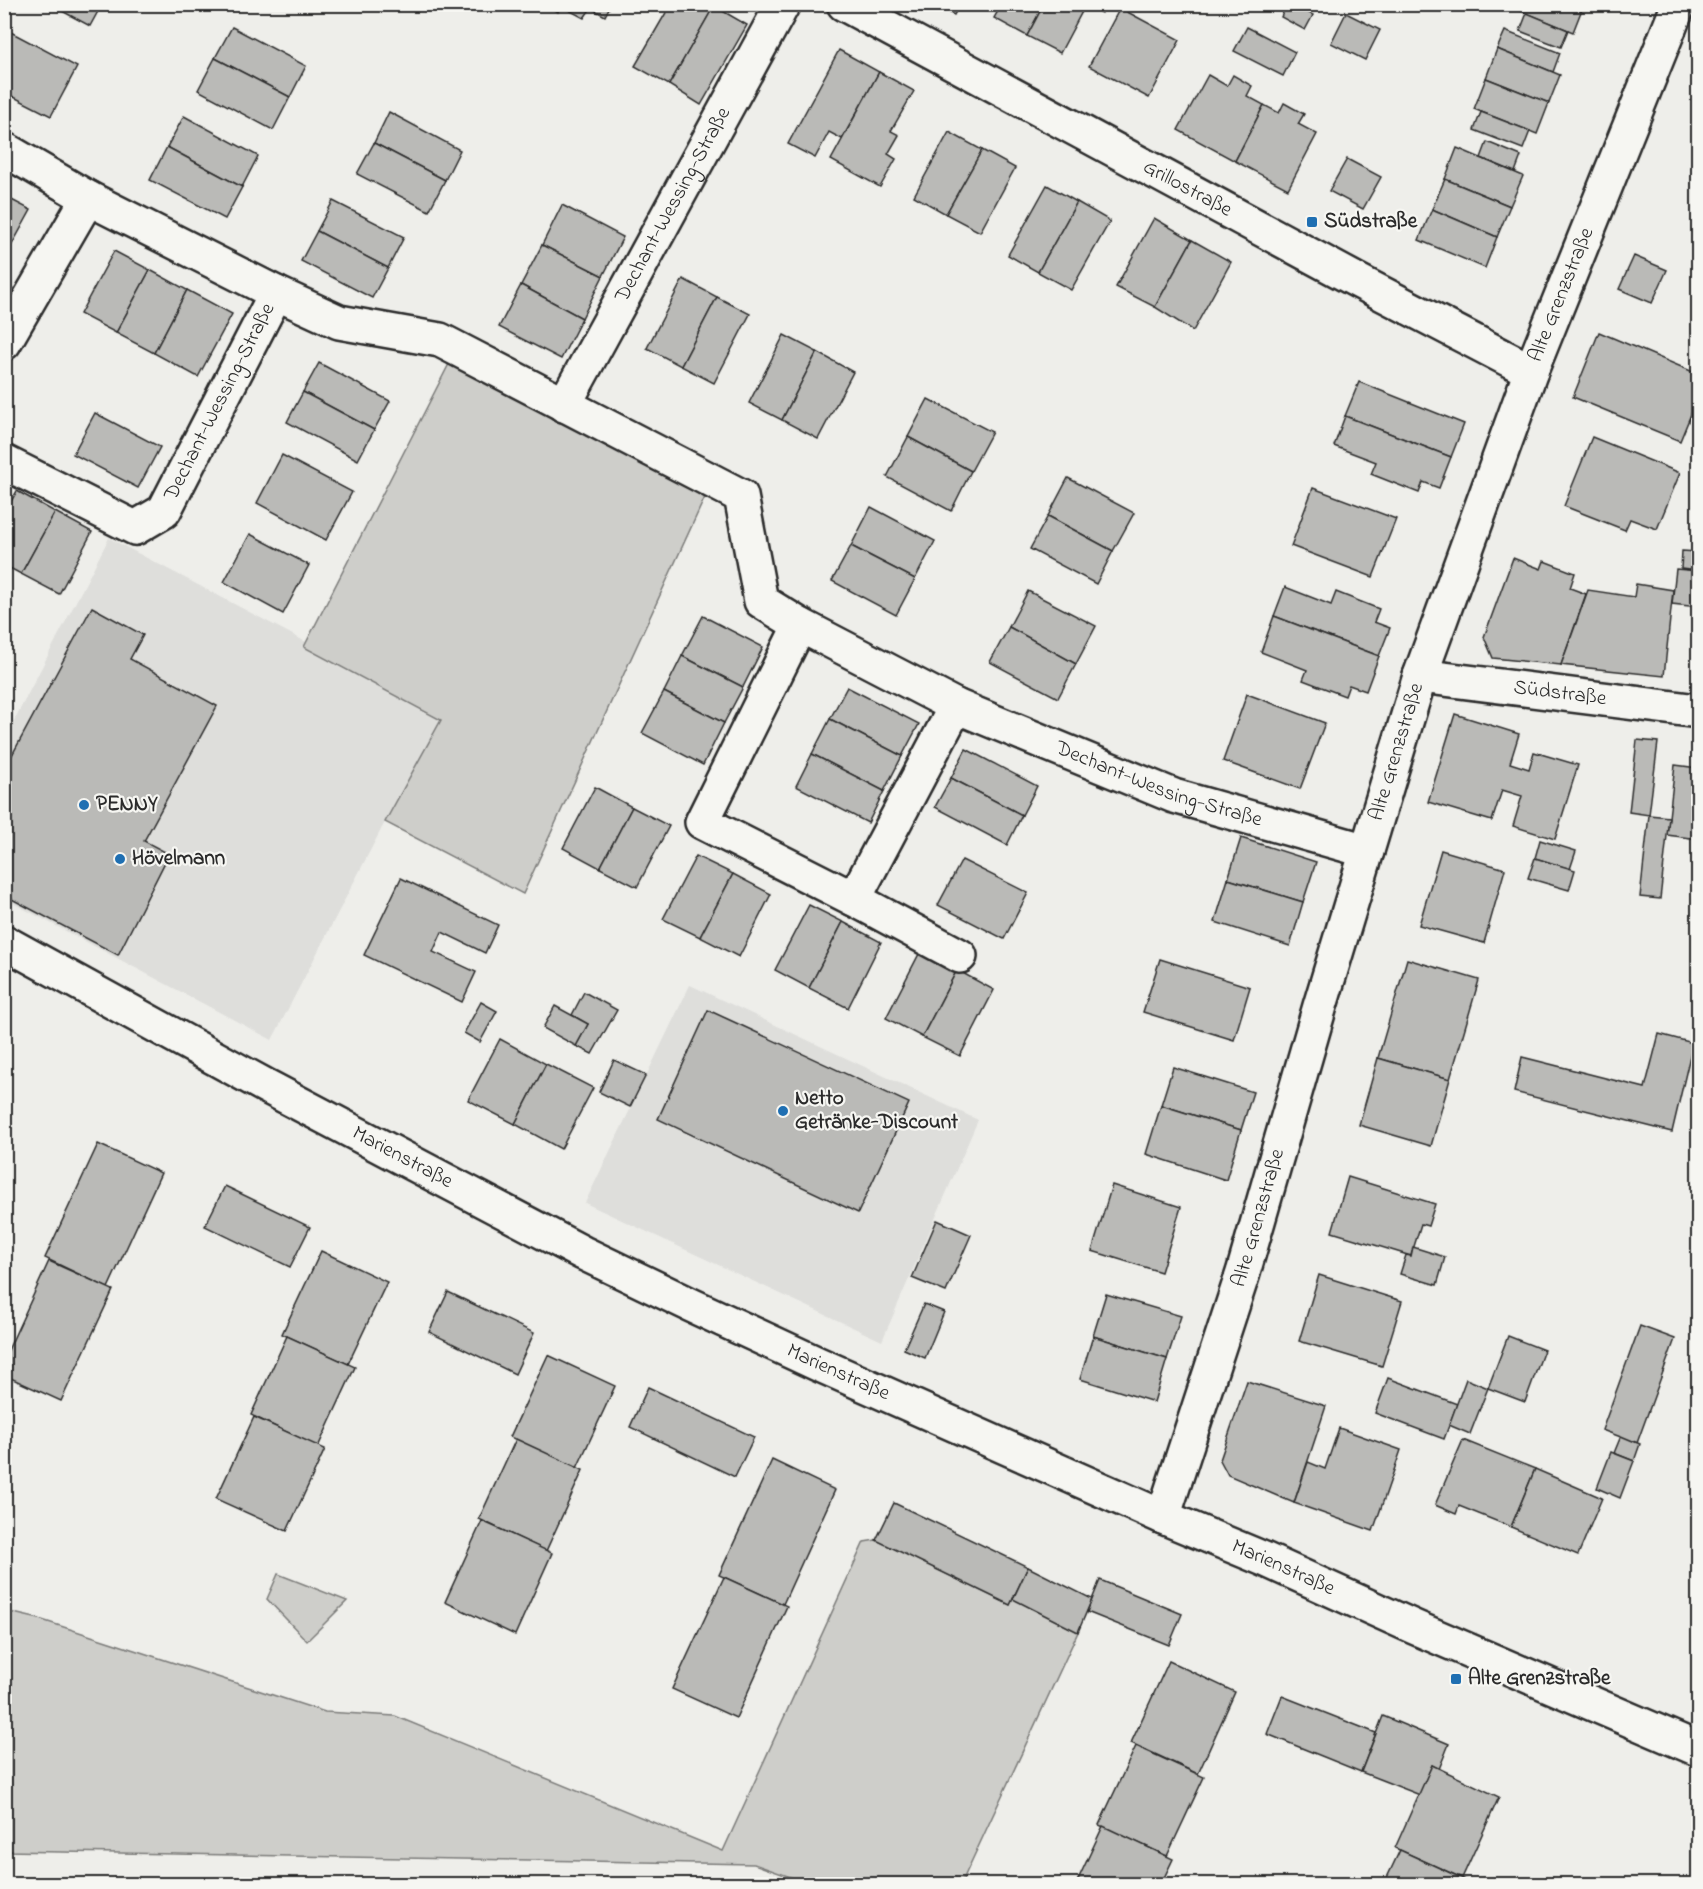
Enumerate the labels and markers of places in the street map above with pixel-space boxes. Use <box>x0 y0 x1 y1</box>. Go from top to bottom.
place label: Südstraße <box>1324 207 1418 237</box>
marker: Südstraße <box>1305 215 1319 229</box>
place label: PENNY <box>96 790 158 820</box>
marker: PENNY <box>77 798 91 812</box>
place label: Hövelmann <box>132 844 225 874</box>
marker: Hövelmann <box>113 852 127 866</box>
place label: Netto Getränke-Discount <box>795 1084 959 1138</box>
marker: Netto Getränke-Discount <box>776 1104 790 1118</box>
place label: Alte Grenzstraße <box>1468 1664 1611 1694</box>
marker: Alte Grenzstraße <box>1449 1672 1463 1686</box>

